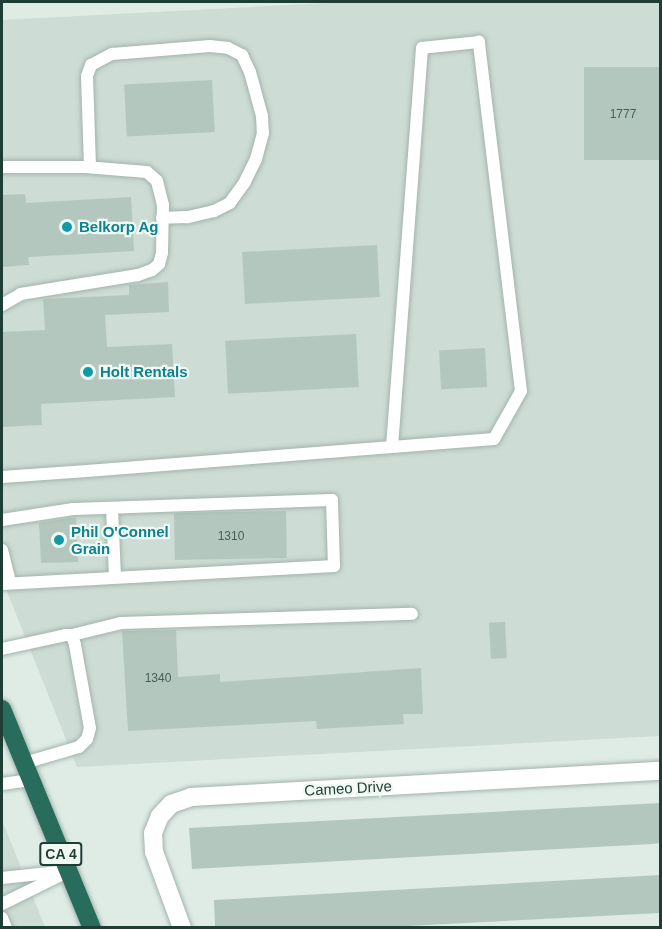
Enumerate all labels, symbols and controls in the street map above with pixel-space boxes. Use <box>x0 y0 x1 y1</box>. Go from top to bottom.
house number: 1777 <box>610 108 636 122</box>
place label: Belkorp Ag <box>79 218 159 236</box>
marker: Belkorp Ag <box>60 220 74 234</box>
place label: Holt Rentals <box>100 363 188 381</box>
marker: Holt Rentals <box>81 365 95 379</box>
place label: Phil O'Connel Grain <box>71 522 169 557</box>
house number: 1310 <box>218 530 244 544</box>
marker: Phil O'Connel Grain <box>52 533 66 547</box>
house number: 1340 <box>145 672 171 686</box>
street label: Cameo Drive <box>304 777 392 799</box>
road number: CA 4 <box>38 843 84 865</box>

